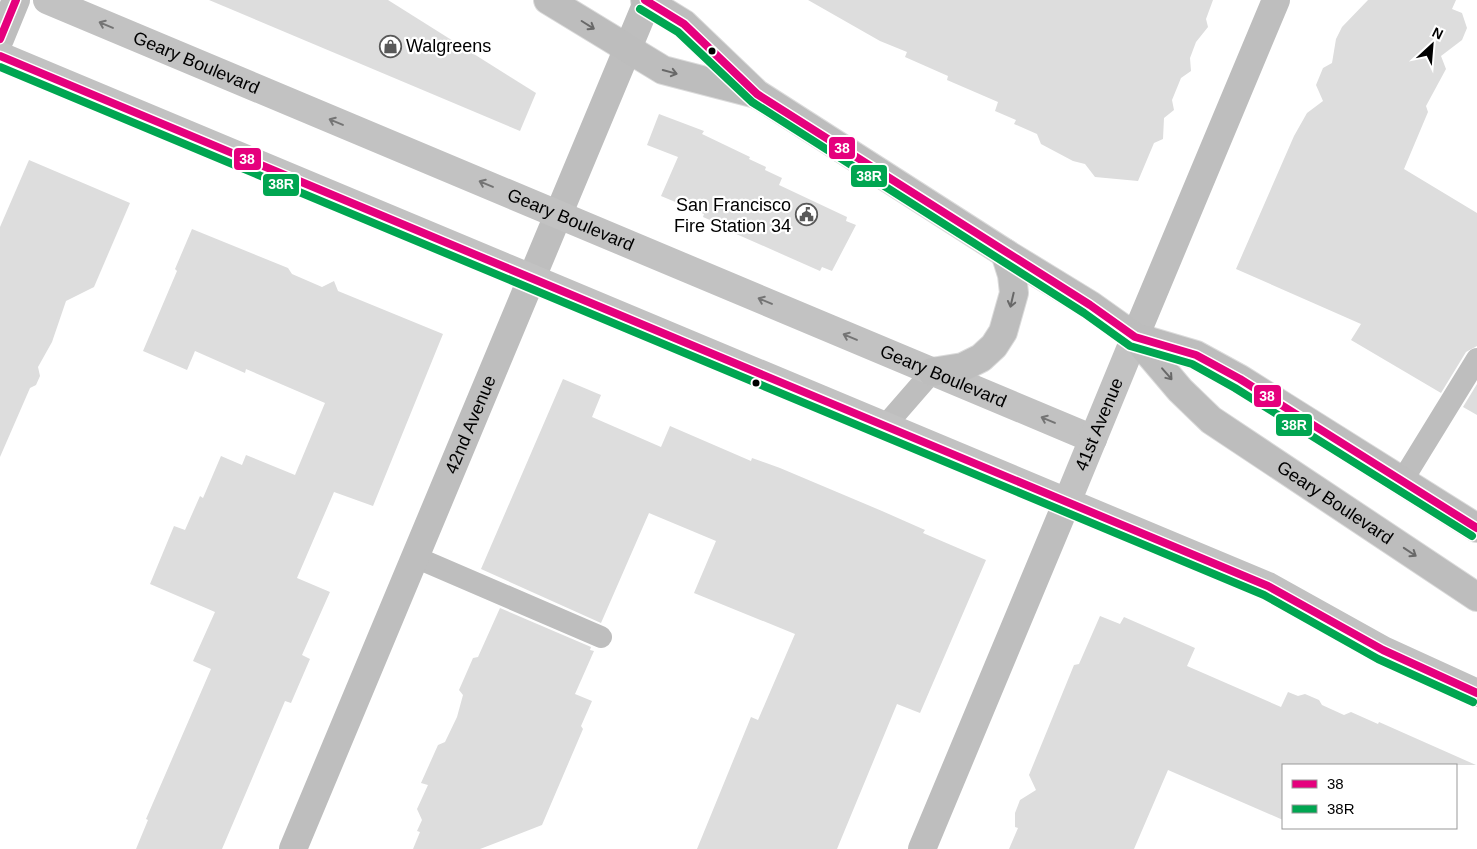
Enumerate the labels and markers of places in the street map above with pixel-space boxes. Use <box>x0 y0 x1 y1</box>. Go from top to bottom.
shop icon: Walgreens <box>378 34 402 58</box>
place label: Walgreens <box>406 36 491 56</box>
unlabelled marker <box>707 46 717 56</box>
place label: San Francisco Fire Station 34 <box>674 195 791 236</box>
public building icon: San Francisco Fire Station 34 <box>795 203 819 227</box>
unlabelled marker <box>751 378 761 388</box>

